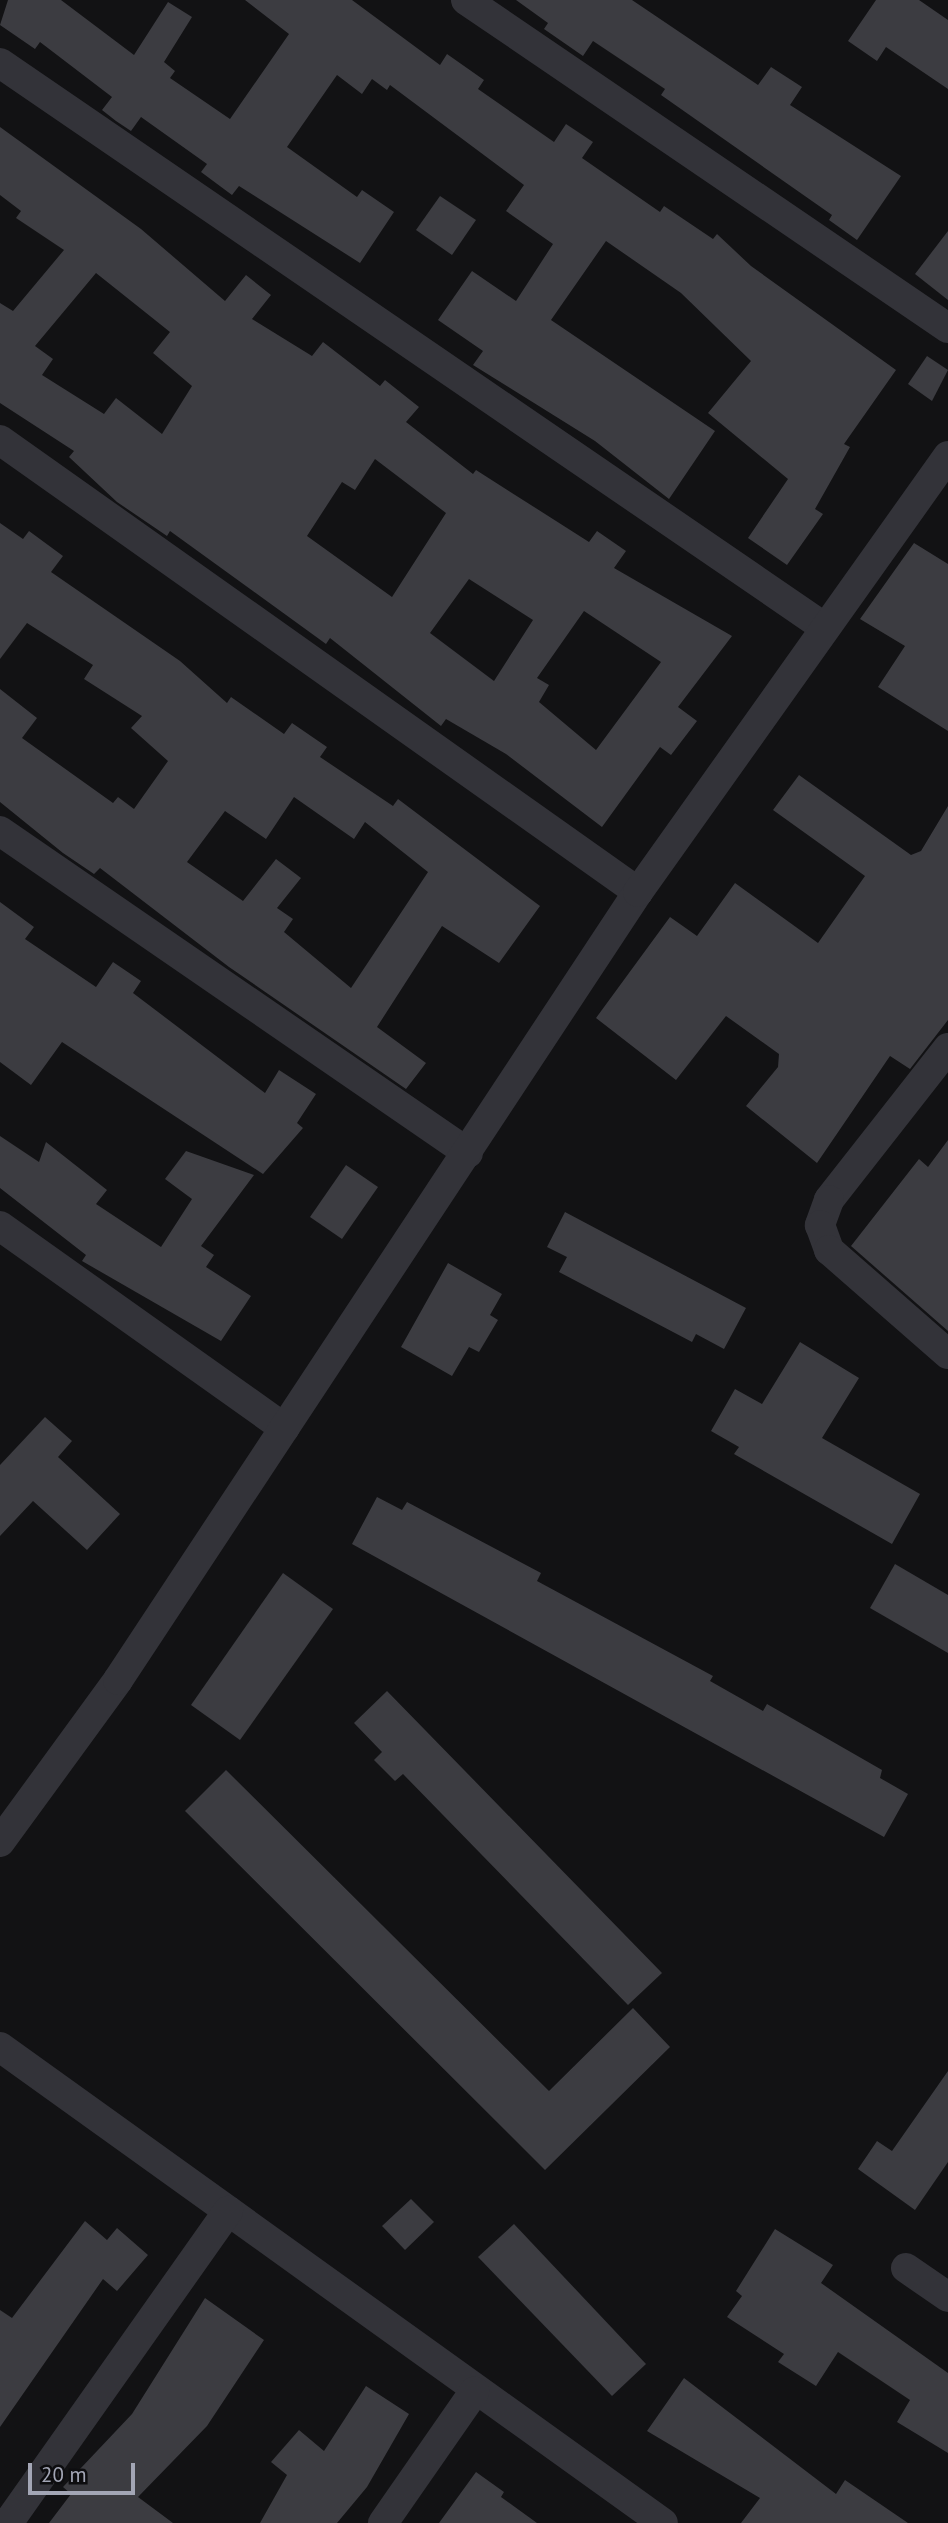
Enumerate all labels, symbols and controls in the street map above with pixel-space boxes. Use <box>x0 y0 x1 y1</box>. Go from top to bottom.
scale bar <box>32 2450 138 2494</box>
text: 20 m <box>41 2461 87 2488</box>

